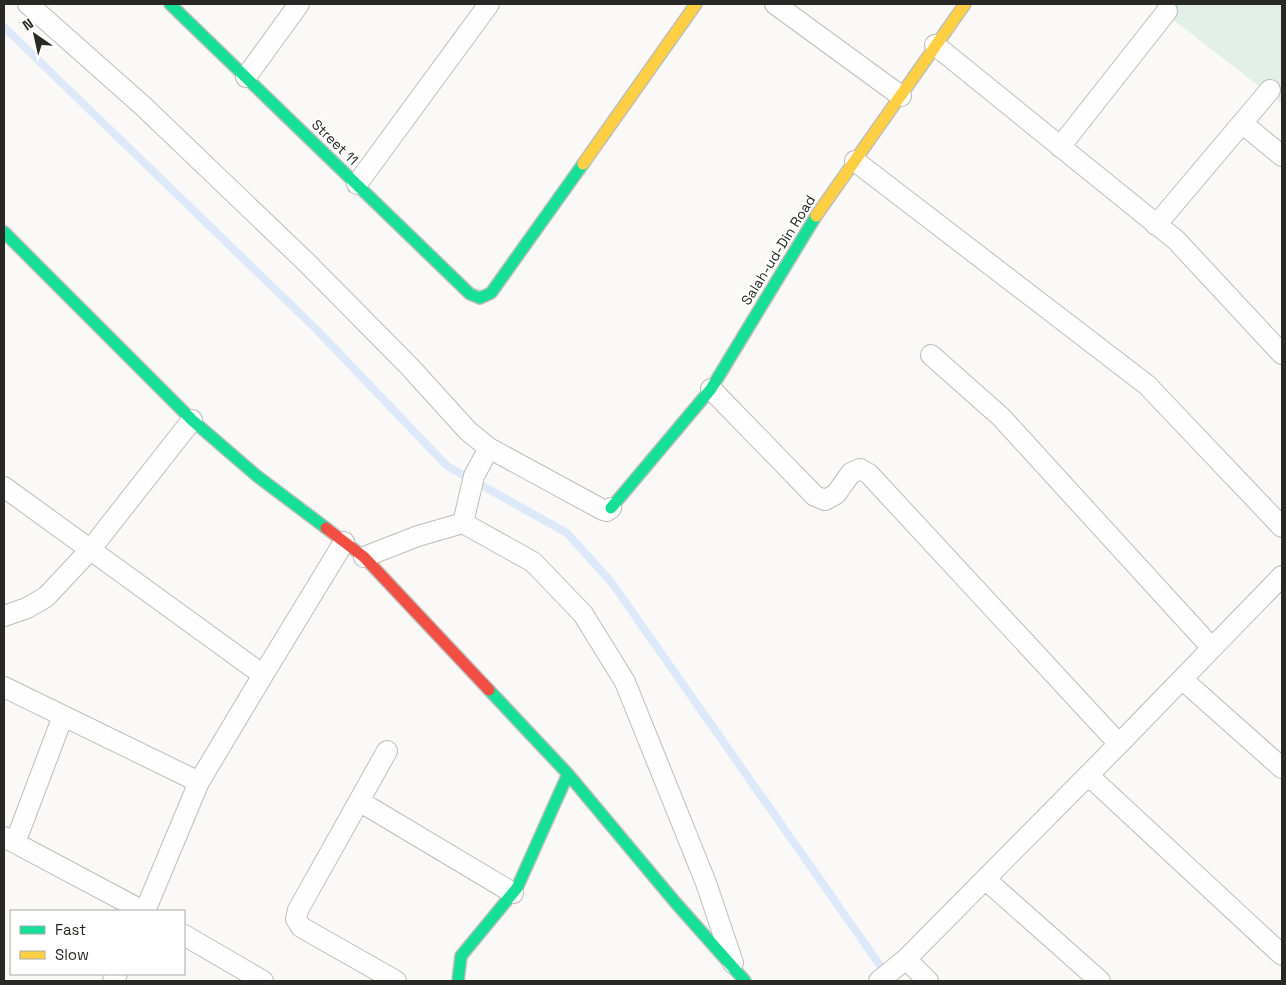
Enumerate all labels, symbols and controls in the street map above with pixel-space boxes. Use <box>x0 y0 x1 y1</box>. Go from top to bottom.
north arrow <box>10 10 60 60</box>
text: N <box>19 14 37 34</box>
street label: Street 11 <box>308 115 362 169</box>
street label: Salah-ud-Din Road <box>737 192 819 308</box>
legend <box>10 910 185 975</box>
text: Fast <box>55 920 86 939</box>
text: Slow <box>55 945 89 964</box>

